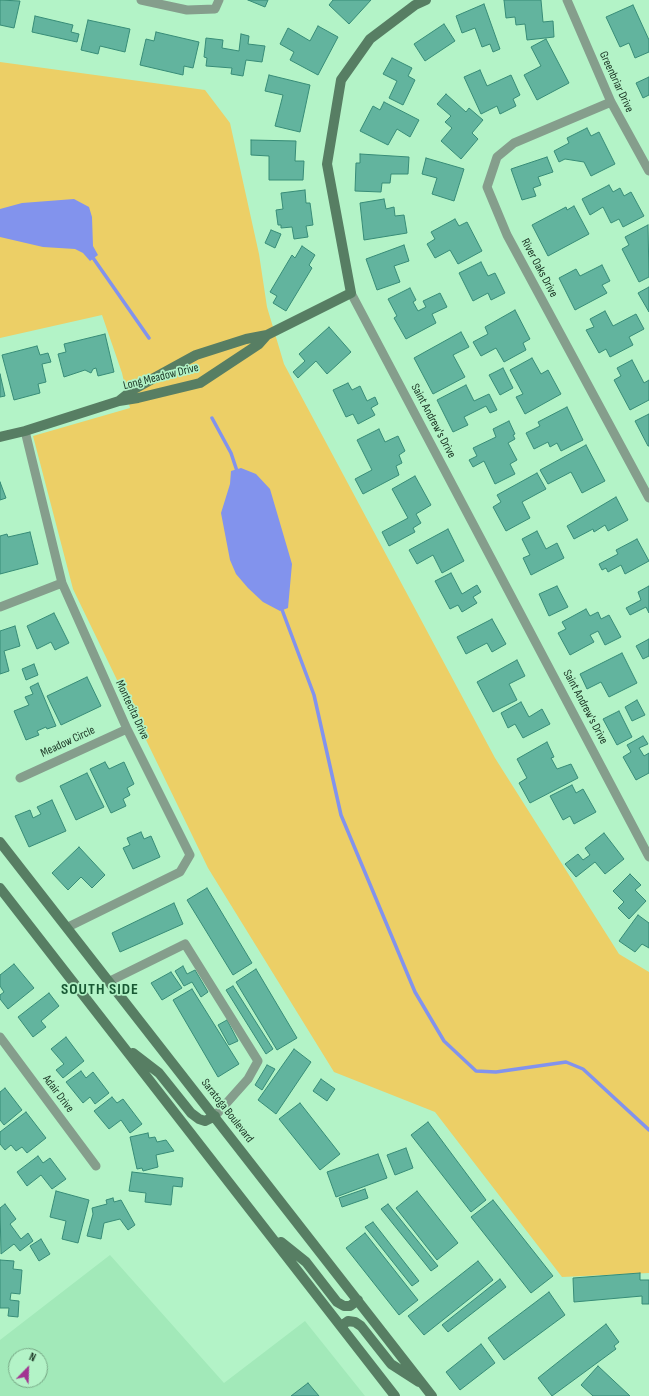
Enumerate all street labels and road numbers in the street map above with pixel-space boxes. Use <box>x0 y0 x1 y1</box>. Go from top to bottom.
street label: Greenbriar Drive <box>596 49 636 115</box>
street label: River Oaks Drive <box>517 236 561 300</box>
street label: Long Meadow Drive <box>122 361 200 393</box>
street label: Saint Andrew's Drive <box>407 381 459 461</box>
street label: Saint Andrew's Drive <box>559 667 611 747</box>
street label: Montecita Drive <box>112 678 152 742</box>
street label: Meadow Circle <box>39 723 97 761</box>
street label: Adair Drive <box>39 1072 77 1116</box>
street label: Saratoga Boulevard <box>198 1076 256 1146</box>

